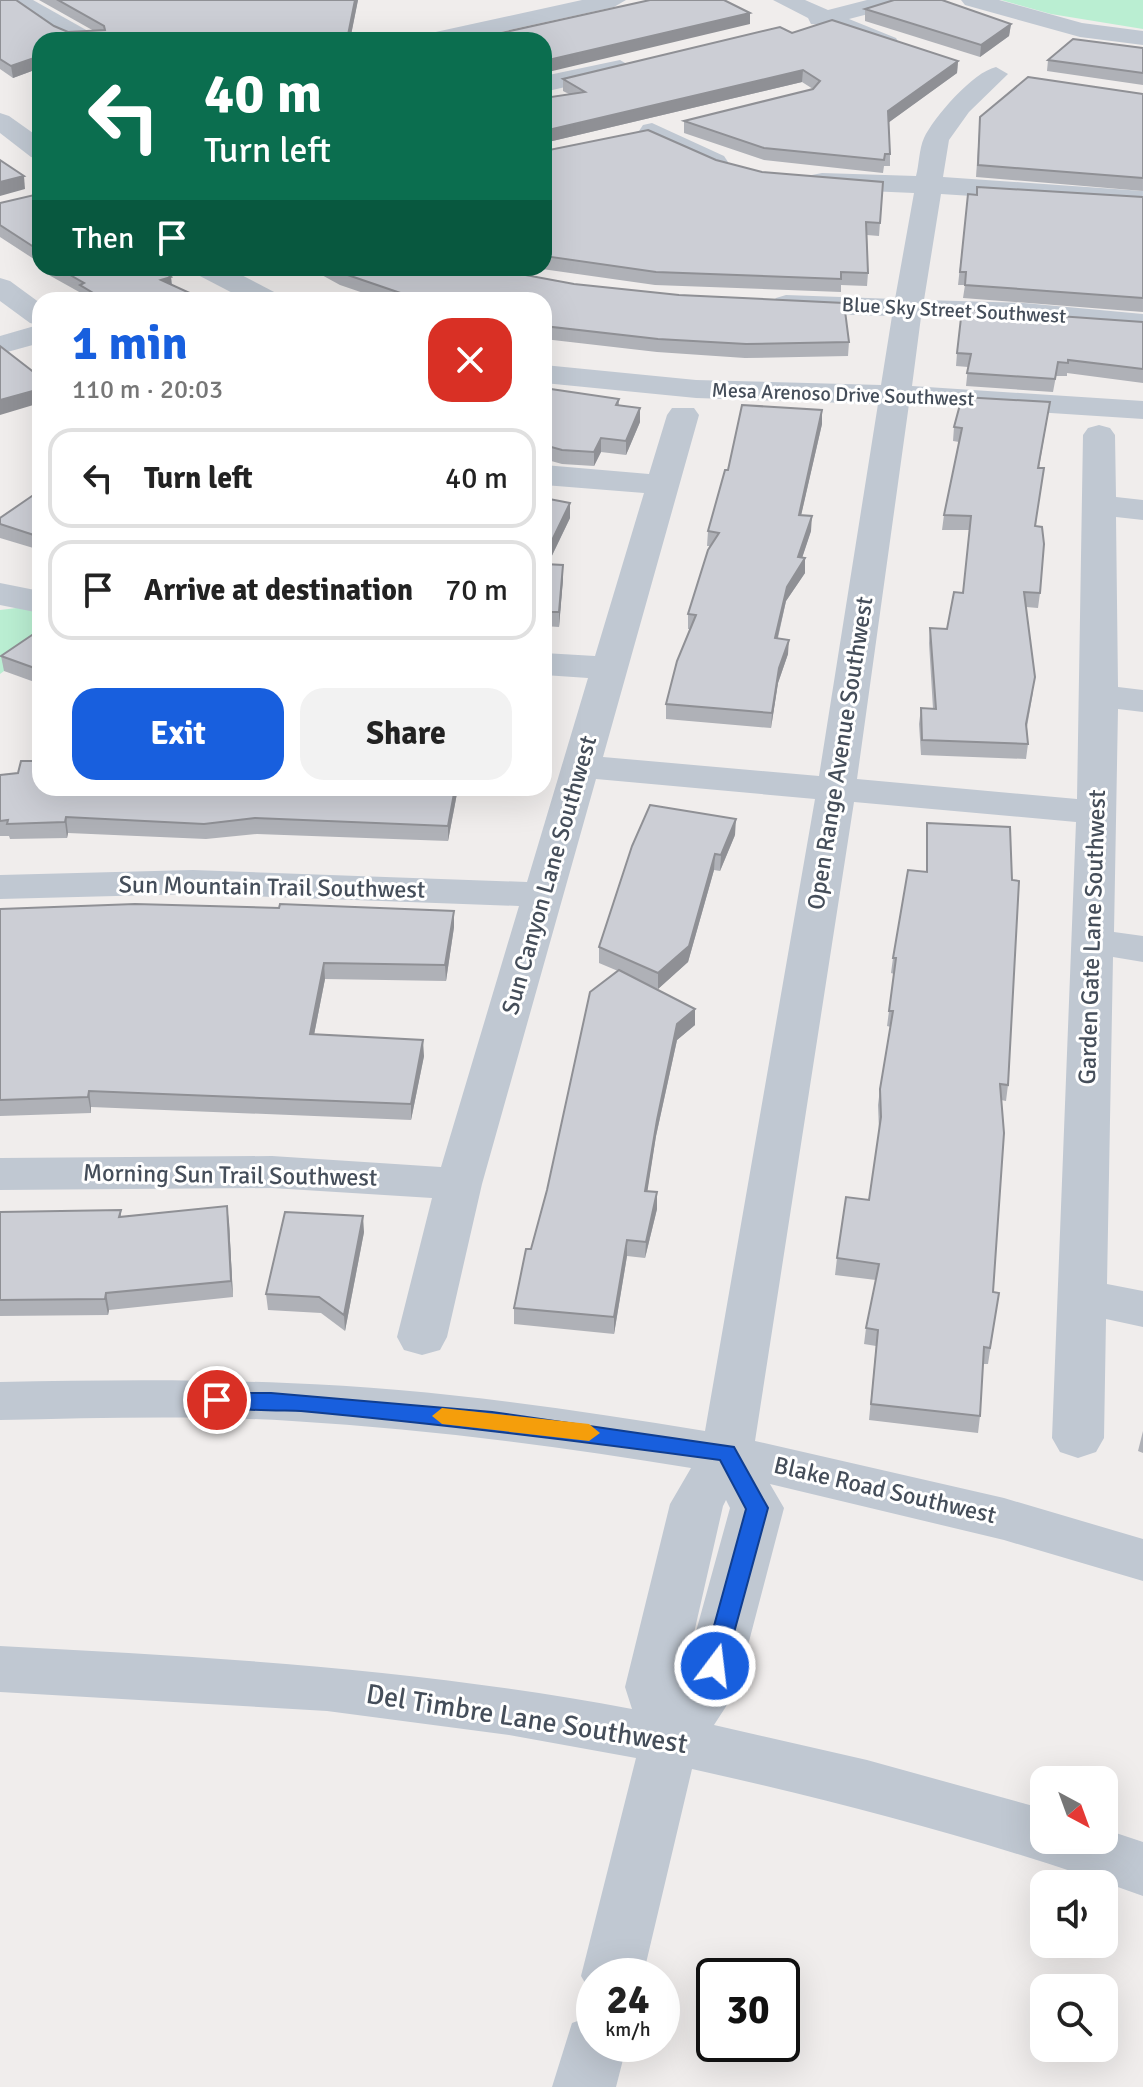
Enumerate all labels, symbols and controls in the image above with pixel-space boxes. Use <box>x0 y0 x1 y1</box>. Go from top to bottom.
text: 40 m <box>204 59 322 128</box>
icon: left <box>72 64 176 168</box>
text: Turn left <box>204 128 331 173</box>
icon: arrive <box>150 216 194 260</box>
text: Then <box>72 220 134 257</box>
street label: Blue Sky Street Southwest <box>841 292 1067 329</box>
text: 1 min <box>72 314 188 373</box>
button: close <box>428 318 512 402</box>
text: 110 m · 20:03 <box>72 374 223 406</box>
street label: Mesa Arenoso Drive Southwest <box>711 377 975 412</box>
icon: left <box>76 456 120 500</box>
text: Turn left <box>144 460 253 497</box>
text: 40 m <box>445 460 508 497</box>
icon: arrive <box>76 568 120 612</box>
text: Arrive at destination <box>144 572 413 609</box>
text: 70 m <box>445 572 508 609</box>
street label: Open Range Avenue Southwest <box>800 594 880 912</box>
button: Exit <box>72 688 284 780</box>
button: Share <box>300 688 512 780</box>
street label: Sun Canyon Lane Southwest <box>495 732 603 1018</box>
street label: Garden Gate Lane Southwest <box>1072 789 1112 1085</box>
street label: Sun Mountain Trail Southwest <box>118 869 426 905</box>
street label: Morning Sun Trail Southwest <box>83 1157 377 1193</box>
pin <box>183 1366 251 1434</box>
icon: arrive <box>195 1378 239 1422</box>
street label: Blake Road Southwest <box>771 1450 999 1530</box>
position arrow <box>673 1624 757 1708</box>
street label: Del Timbre Lane Southwest <box>364 1677 690 1761</box>
north arrow <box>1030 1766 1118 1854</box>
map controls <box>1030 1766 1118 2062</box>
button: sound <box>1030 1870 1118 1958</box>
speed limit sign: 30 <box>696 1958 800 2062</box>
button: search <box>1030 1974 1118 2062</box>
text: 24 <box>606 1975 650 2025</box>
text: km/h <box>605 2017 651 2042</box>

